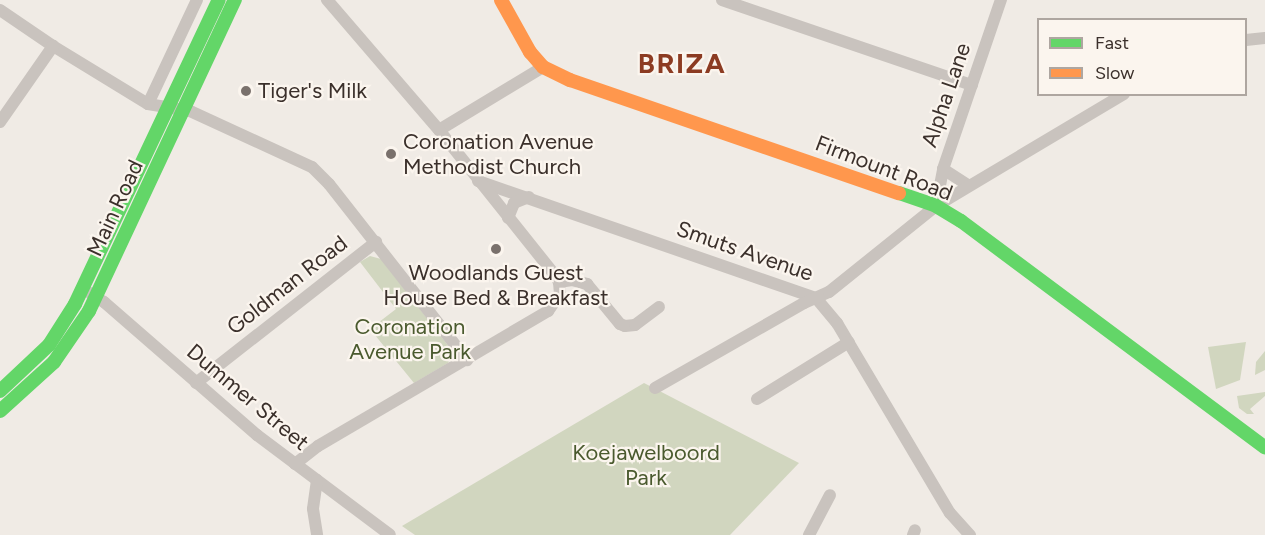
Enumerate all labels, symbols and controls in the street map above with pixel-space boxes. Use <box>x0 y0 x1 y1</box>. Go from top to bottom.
legend <box>1037 18 1247 96</box>
text: Fast <box>1095 32 1129 54</box>
street label: Alpha Lane <box>916 39 976 151</box>
district label: BRIZA <box>638 46 726 80</box>
text: Slow <box>1095 62 1134 84</box>
place label: Tiger's Milk <box>258 78 367 104</box>
marker: Tiger's Milk <box>239 84 253 98</box>
place label: Coronation Avenue Methodist Church <box>403 128 594 180</box>
street label: Firmount Road <box>812 130 956 206</box>
marker: Coronation Avenue Methodist Church <box>384 147 398 161</box>
street label: Main Road <box>81 156 149 260</box>
street label: Smuts Avenue <box>673 215 817 287</box>
street label: Goldman Road <box>222 230 352 340</box>
marker: Woodlands Guest House Bed & Breakfast <box>489 242 503 256</box>
place label: Woodlands Guest House Bed & Breakfast <box>383 259 609 310</box>
park label: Coronation Avenue Park <box>349 313 471 364</box>
street label: Dummer Street <box>182 338 314 456</box>
park label: Koejawelboord Park <box>572 439 720 490</box>

